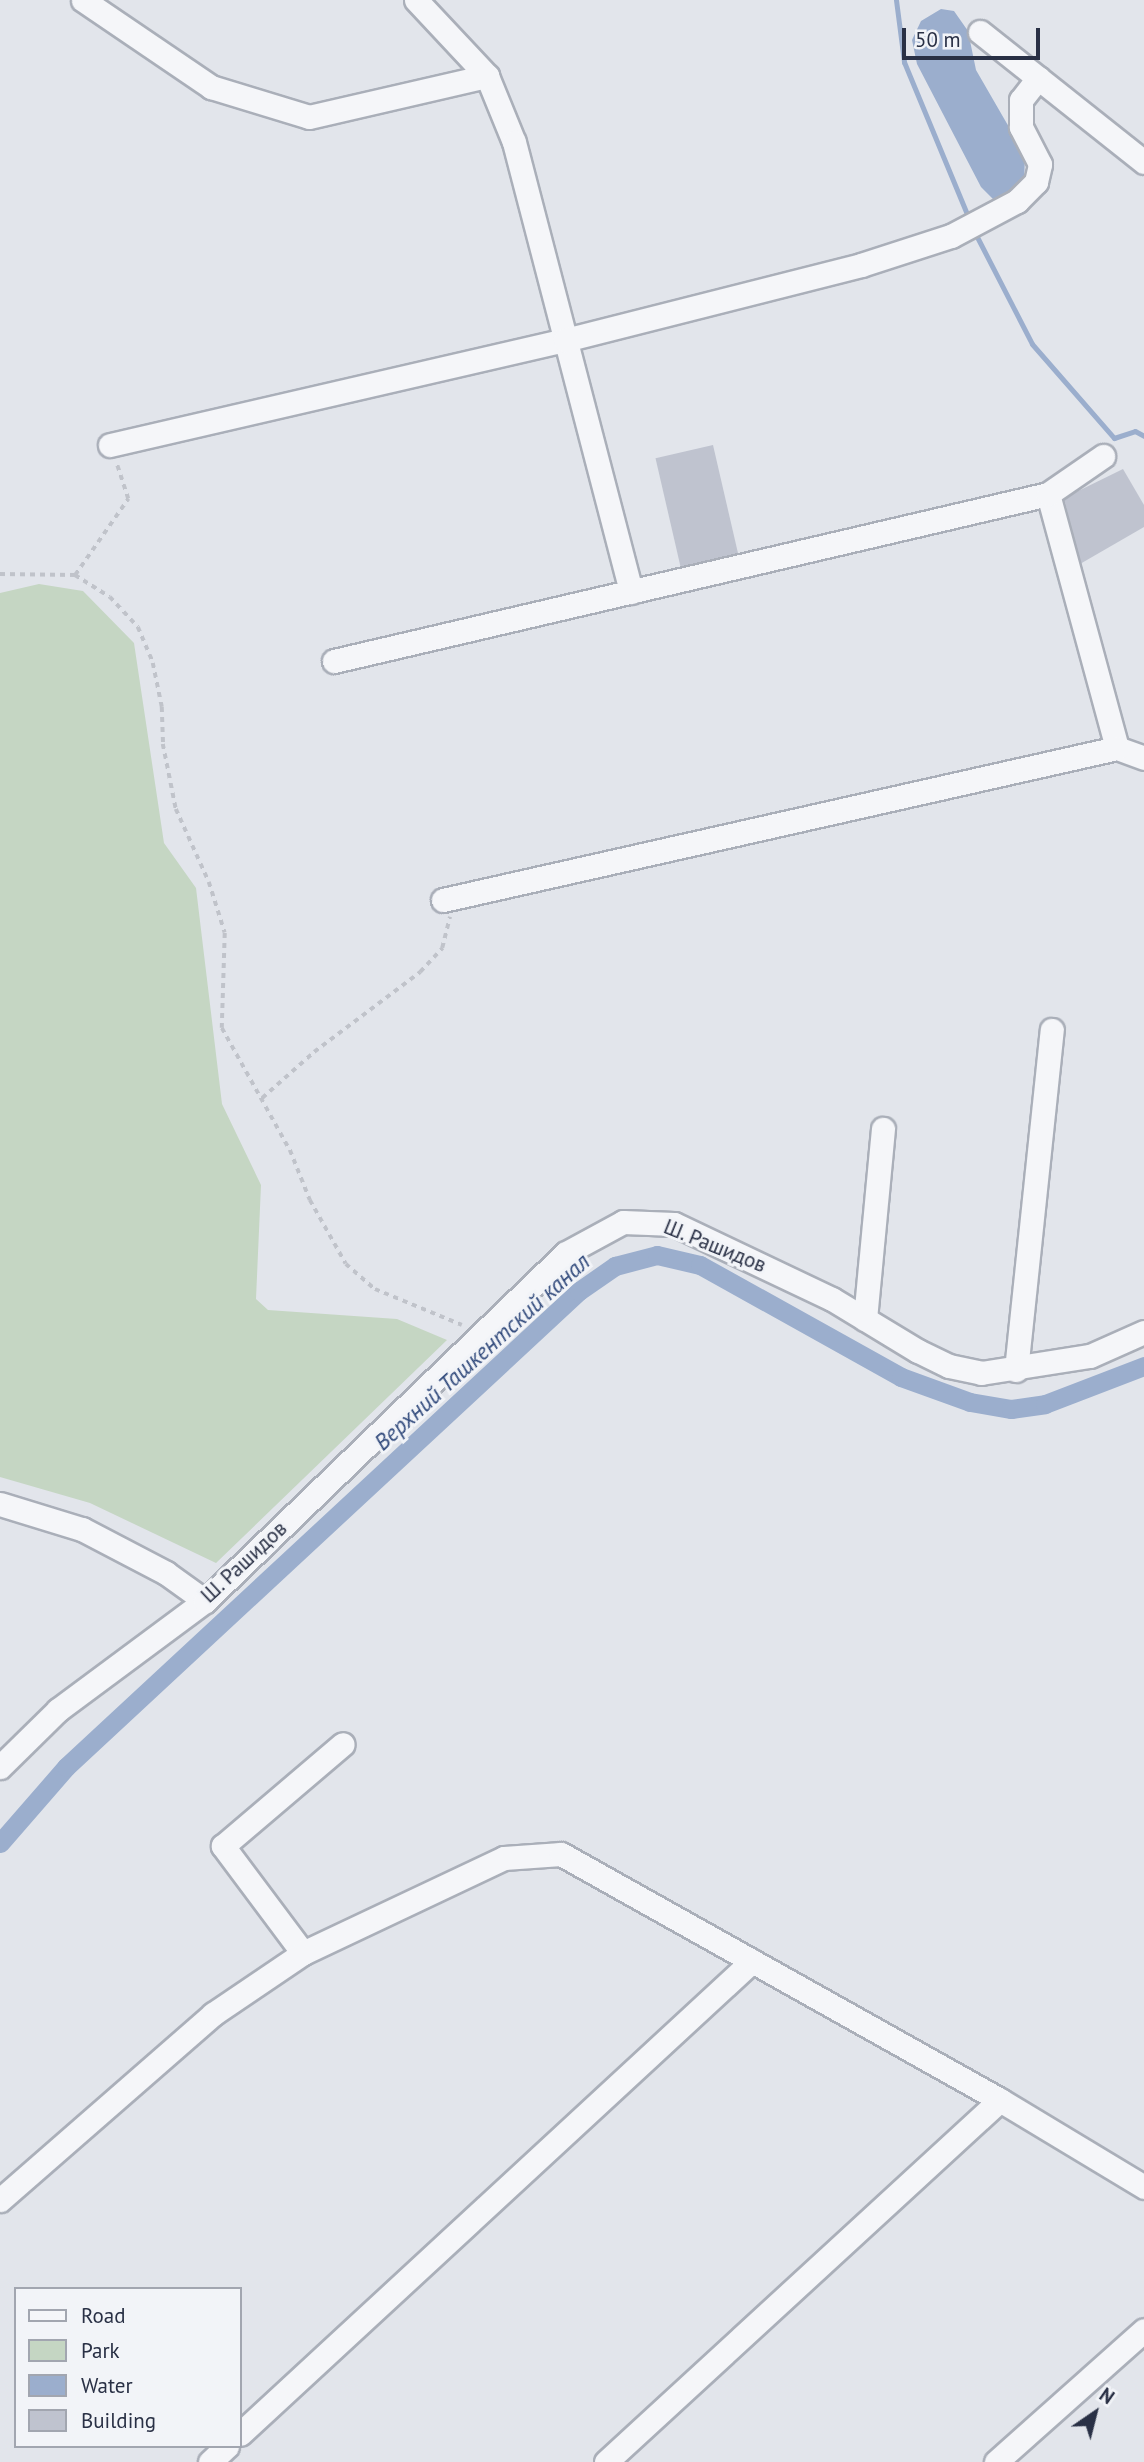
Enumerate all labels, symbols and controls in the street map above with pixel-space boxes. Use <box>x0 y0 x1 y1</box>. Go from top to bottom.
scale bar <box>906 14 1044 58</box>
text: 50 m <box>915 26 961 53</box>
street label: Ш. Рашидов <box>659 1214 771 1278</box>
water label: Верхний Ташкентский канал <box>368 1248 596 1456</box>
street label: Ш. Рашидов <box>195 1515 293 1609</box>
legend <box>14 2287 242 2448</box>
text: Road <box>81 2302 125 2329</box>
text: Park <box>81 2337 120 2364</box>
text: Water <box>81 2372 133 2399</box>
north arrow <box>1060 2378 1130 2448</box>
text: N <box>1095 2382 1119 2409</box>
text: Building <box>81 2407 156 2434</box>

